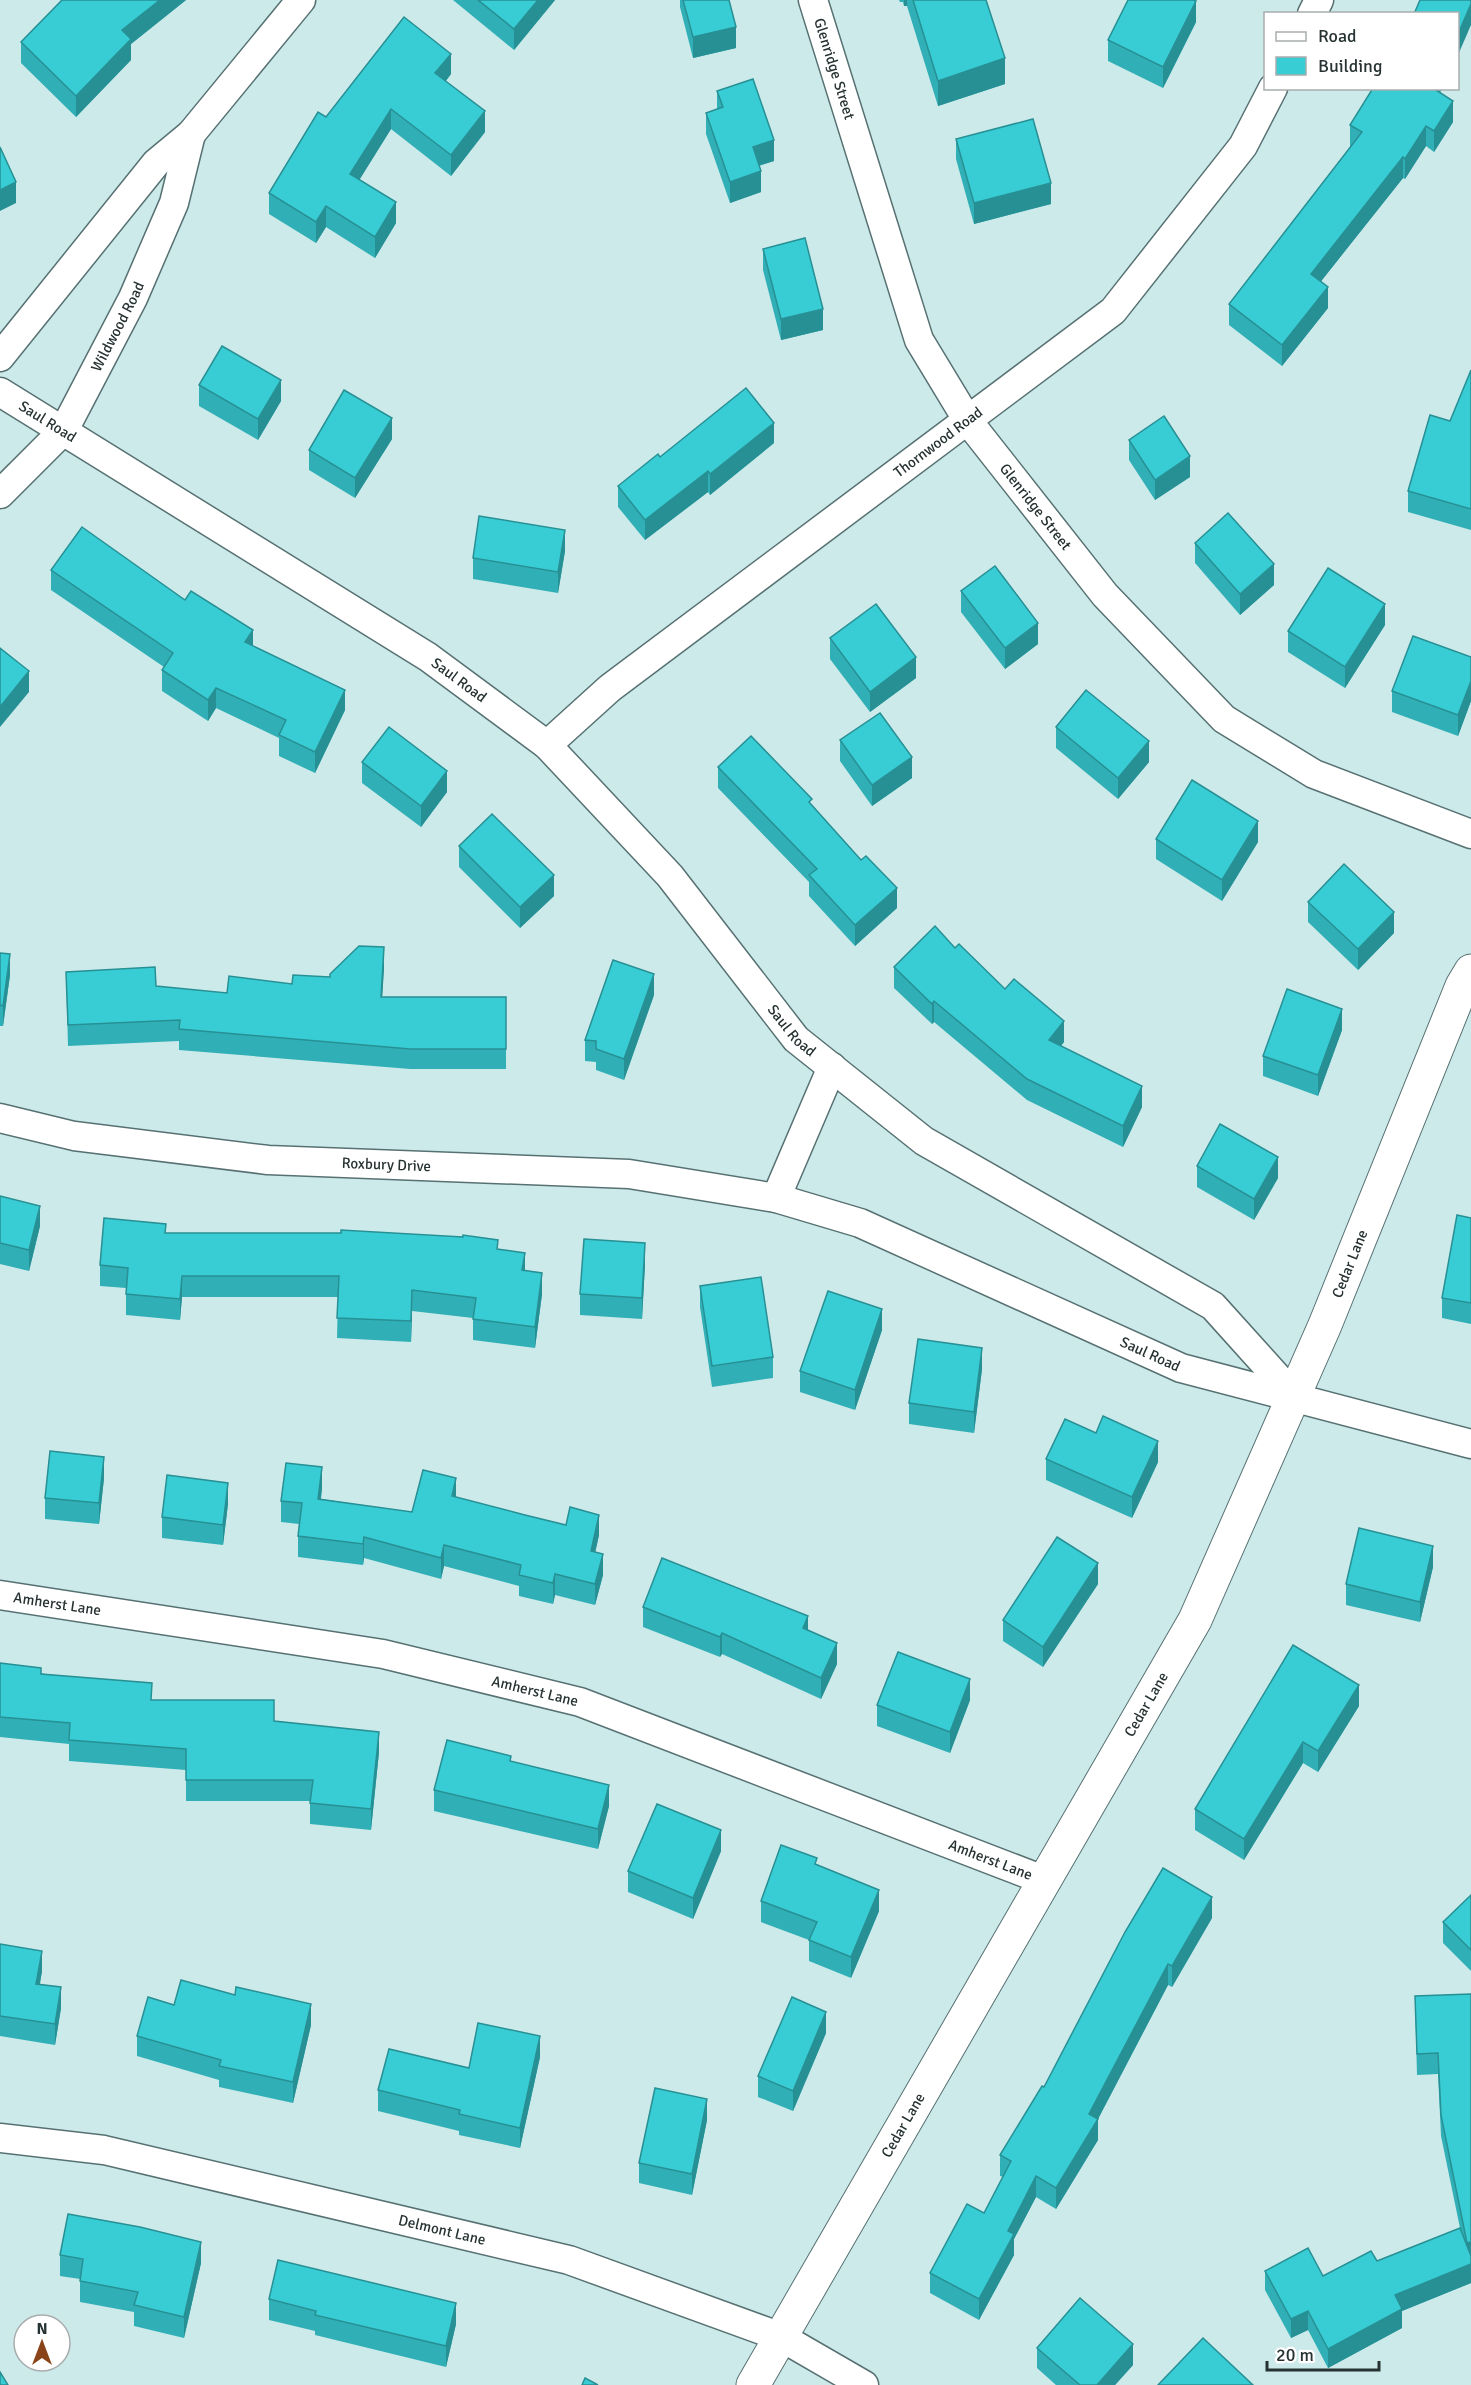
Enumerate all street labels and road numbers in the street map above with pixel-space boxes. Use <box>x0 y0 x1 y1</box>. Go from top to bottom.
street label: Glenridge Street <box>810 16 859 122</box>
street label: Wildwood Road <box>87 279 148 375</box>
street label: Saul Road <box>16 397 80 446</box>
street label: Thornwood Road <box>890 403 986 481</box>
street label: Glenridge Street <box>996 460 1075 554</box>
street label: Saul Road <box>428 654 490 706</box>
street label: Saul Road <box>764 1001 820 1060</box>
street label: Roxbury Drive <box>341 1154 431 1175</box>
street label: Cedar Lane <box>1328 1227 1372 1300</box>
street label: Saul Road <box>1117 1333 1183 1376</box>
street label: Amherst Lane <box>12 1588 102 1619</box>
street label: Cedar Lane <box>1120 1669 1172 1740</box>
street label: Amherst Lane <box>490 1672 580 1710</box>
street label: Amherst Lane <box>946 1835 1035 1884</box>
street label: Cedar Lane <box>877 2090 929 2161</box>
street label: Delmont Lane <box>397 2211 487 2249</box>

